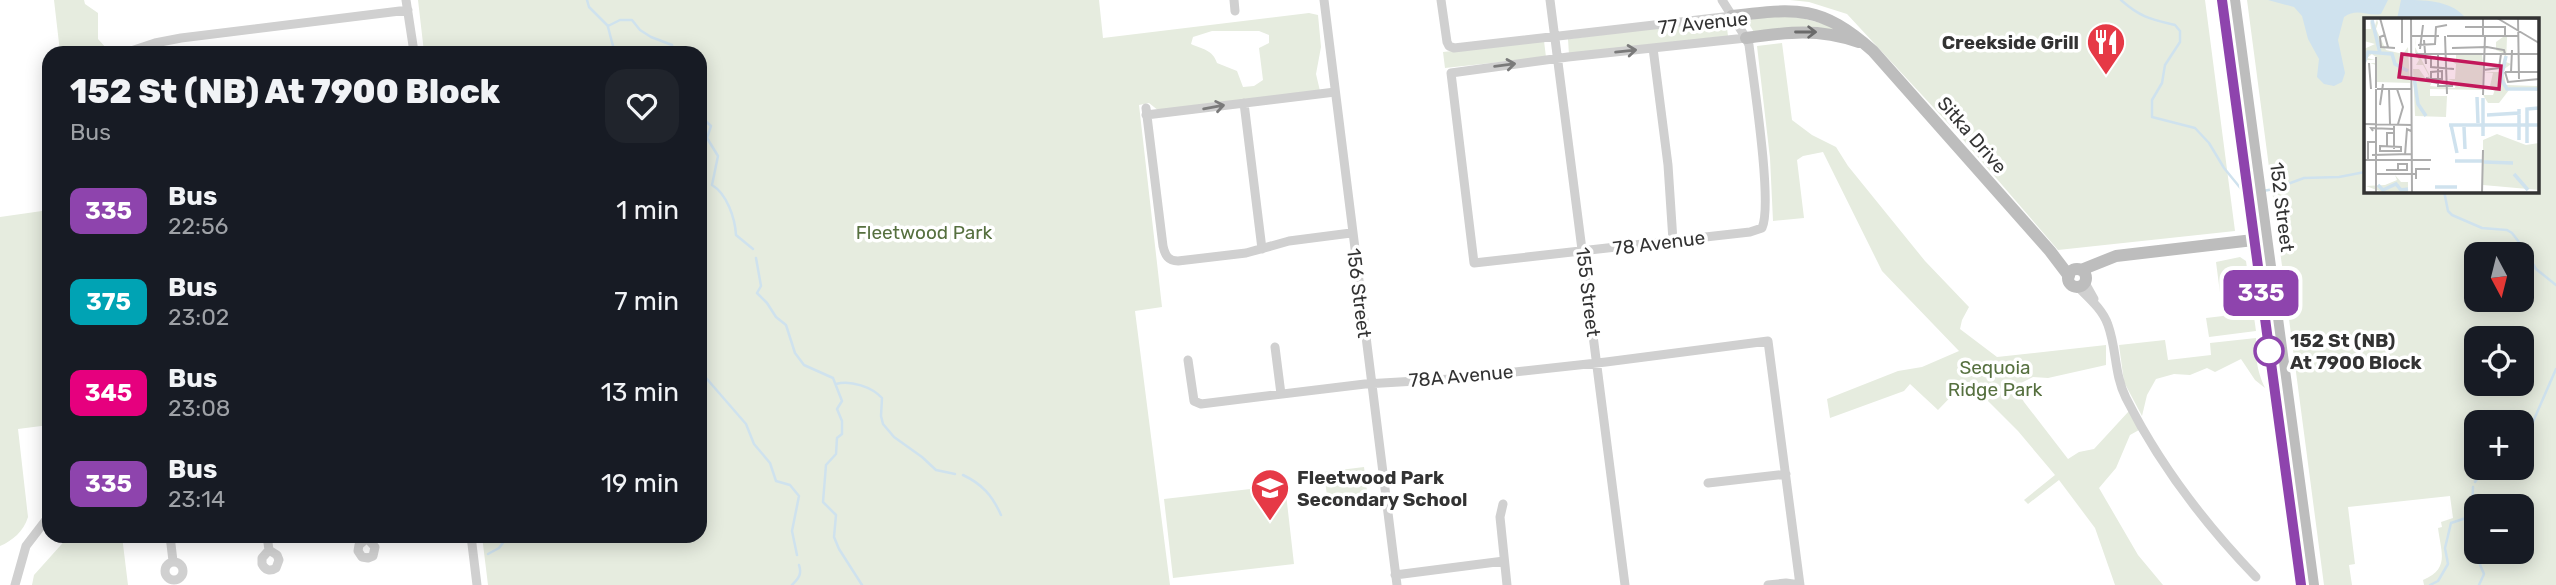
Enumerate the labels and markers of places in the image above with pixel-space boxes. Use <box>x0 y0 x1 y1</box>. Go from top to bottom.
restaurant icon: Creekside Grill <box>2085 21 2127 76</box>
place label: Creekside Grill <box>1942 31 2079 54</box>
place label: 152 St (NB) At 7900 Block <box>2290 329 2422 374</box>
marker: 152 St (NB) At 7900 Block <box>2254 336 2284 366</box>
place label: Fleetwood Park Secondary School <box>1297 466 1467 511</box>
school or university icon: Fleetwood Park Secondary School <box>1249 467 1291 522</box>

